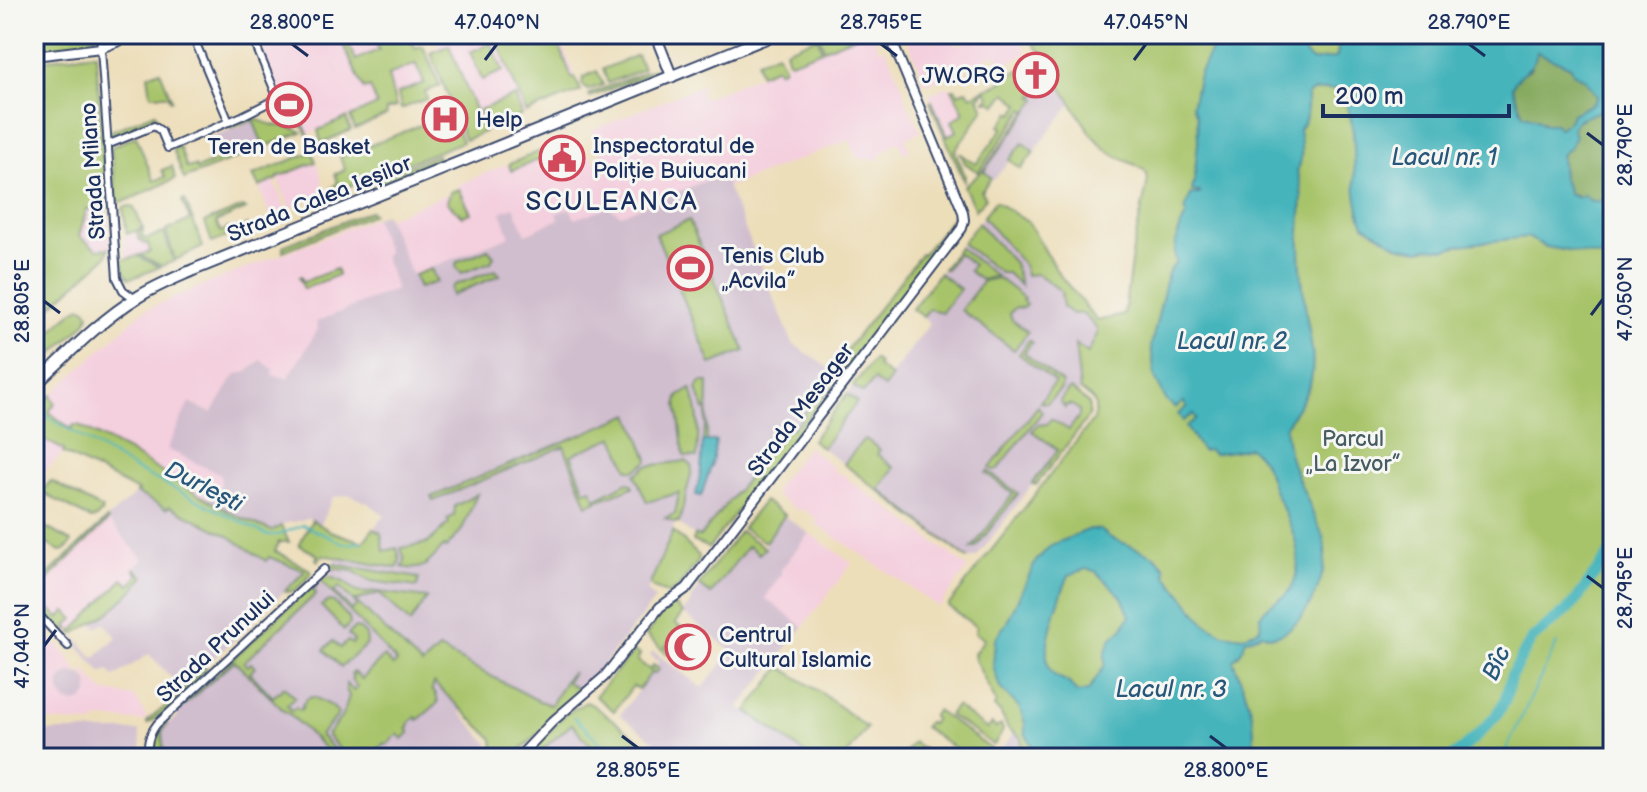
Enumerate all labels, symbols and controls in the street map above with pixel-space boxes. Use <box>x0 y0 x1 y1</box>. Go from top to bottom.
text: 28.800°E <box>250 11 334 35</box>
text: 47.040°N <box>454 11 540 35</box>
text: 28.795°E <box>840 11 922 35</box>
text: 47.045°N <box>1103 11 1189 35</box>
text: 28.790°E <box>1428 11 1510 35</box>
church icon: JW.ORG <box>1012 51 1060 99</box>
place label: JW.ORG <box>922 63 1005 90</box>
scale bar <box>1323 68 1509 118</box>
sports icon: Teren de Basket <box>265 81 313 129</box>
text: 200 m <box>1335 82 1404 111</box>
hospital icon: Help <box>421 95 469 143</box>
street label: Strada Milano <box>75 101 112 240</box>
text: 28.790°E <box>1614 104 1638 186</box>
place label: Help <box>476 107 523 134</box>
place label: Inspectoratul de Poliție Buiucani <box>593 133 755 185</box>
place label: Teren de Basket <box>207 134 371 161</box>
public building icon: Inspectoratul de Poliție Buiucani <box>538 134 586 182</box>
water label: Lacul nr. 1 <box>1391 143 1498 172</box>
street label: Strada Calea Ieșilor <box>223 150 417 249</box>
district label: SCULEANCA <box>525 187 699 218</box>
place label: Tenis Club „Acvila” <box>721 243 825 295</box>
sports icon: Tenis Club „Acvila” <box>666 244 714 292</box>
text: 47.050°N <box>1614 256 1638 342</box>
text: 28.805°E <box>11 259 35 343</box>
water label: Lacul nr. 2 <box>1177 327 1287 356</box>
street label: Strada Mesager <box>742 337 861 482</box>
park label: Parcul „La Izvor” <box>1305 426 1401 478</box>
water label: Durlești <box>160 455 249 519</box>
text: 28.795°E <box>1614 547 1638 629</box>
street label: Strada Prunului <box>151 585 281 709</box>
text: 47.040°N <box>11 603 35 689</box>
place label: Centrul Cultural Islamic <box>719 622 871 674</box>
mosque icon: Centrul Cultural Islamic <box>664 623 712 671</box>
water label: Bîc <box>1476 641 1517 685</box>
water label: Lacul nr. 3 <box>1116 675 1227 704</box>
text: 28.805°E <box>596 759 680 783</box>
text: 28.800°E <box>1184 759 1268 783</box>

